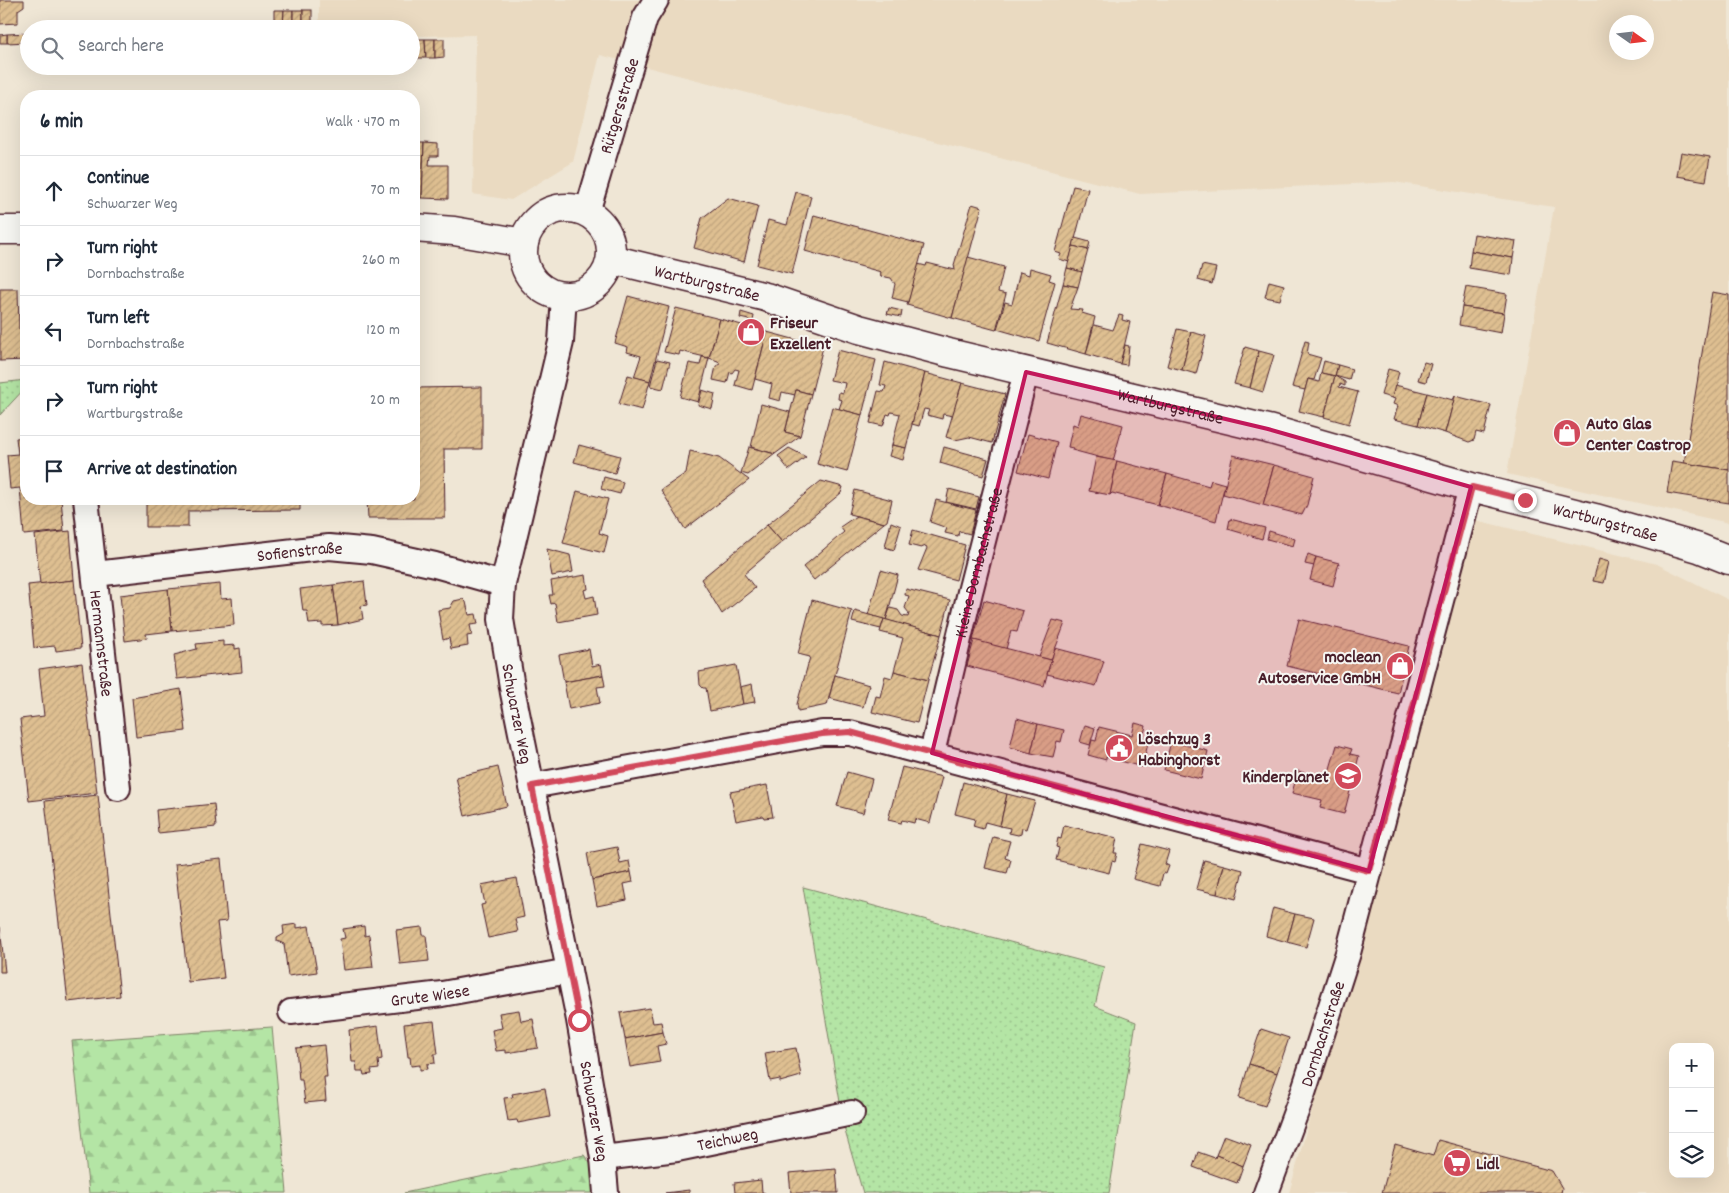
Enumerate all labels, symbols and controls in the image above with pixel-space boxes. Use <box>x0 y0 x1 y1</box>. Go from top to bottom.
north arrow <box>1609 15 1654 60</box>
search box <box>20 20 420 75</box>
icon: search <box>38 34 66 62</box>
text: Search here <box>78 34 164 61</box>
street label: Rütgersstraße <box>595 55 647 157</box>
text: 6 min <box>40 108 83 138</box>
text: Walk · 470 m <box>326 111 400 134</box>
text: Continue <box>87 166 149 193</box>
icon: ahead <box>40 177 68 205</box>
text: 70 m <box>370 179 400 202</box>
text: Schwarzer Weg <box>87 193 178 216</box>
text: Turn right <box>87 236 158 263</box>
icon: right <box>40 247 68 275</box>
text: 260 m <box>362 249 400 272</box>
street label: Wartburgstraße <box>651 260 762 310</box>
text: Dornbachstraße <box>87 263 185 286</box>
text: Turn left <box>87 306 150 333</box>
place label: Friseur Exzellent <box>770 312 831 358</box>
icon: left <box>40 317 68 345</box>
shop icon: Friseur Exzellent <box>736 317 766 347</box>
text: 120 m <box>366 319 400 342</box>
text: Dornbachstraße <box>87 333 185 356</box>
text: Turn right <box>87 376 158 403</box>
street label: Wartburgstraße <box>1115 384 1226 433</box>
icon: right <box>40 387 68 415</box>
text: 20 m <box>370 389 400 412</box>
text: Wartburgstraße <box>87 403 183 426</box>
place label: Auto Glas Center Castrop <box>1586 413 1691 459</box>
shop icon: Auto Glas Center Castrop <box>1552 418 1582 448</box>
icon: arrive <box>40 457 68 485</box>
text: Arrive at destination <box>87 457 237 484</box>
street label: Kleine Dornbachstraße <box>950 485 1011 641</box>
route end <box>1514 489 1537 512</box>
street label: Wartburgstraße <box>1550 498 1660 550</box>
street label: Sofienstraße <box>256 537 344 570</box>
street label: Hermannstraße <box>81 589 118 698</box>
place label: moclean Autoservice GmbH <box>1258 646 1381 692</box>
shop icon: moclean Autoservice GmbH <box>1385 651 1415 681</box>
street label: Schwarzer Weg <box>493 662 537 767</box>
place label: Löschzug 3 Habinghorst <box>1138 728 1220 774</box>
public building icon: Löschzug 3 Habinghorst <box>1104 733 1134 763</box>
school or university icon: Kinderplanet <box>1333 761 1363 791</box>
place label: Kinderplanet <box>1242 766 1329 791</box>
street label: Dornbachstraße <box>1296 978 1353 1091</box>
street label: Grute Wiese <box>389 979 472 1015</box>
route start <box>568 1009 591 1032</box>
map controls <box>1669 1043 1714 1178</box>
button: + <box>1669 1043 1714 1088</box>
street label: Schwarzer Weg <box>571 1059 613 1164</box>
button: − <box>1669 1088 1714 1133</box>
street label: Teichweg <box>695 1123 761 1160</box>
button: layers <box>1669 1133 1714 1178</box>
supermarket icon: Lidl <box>1442 1148 1472 1178</box>
place label: Lidl <box>1476 1153 1500 1178</box>

